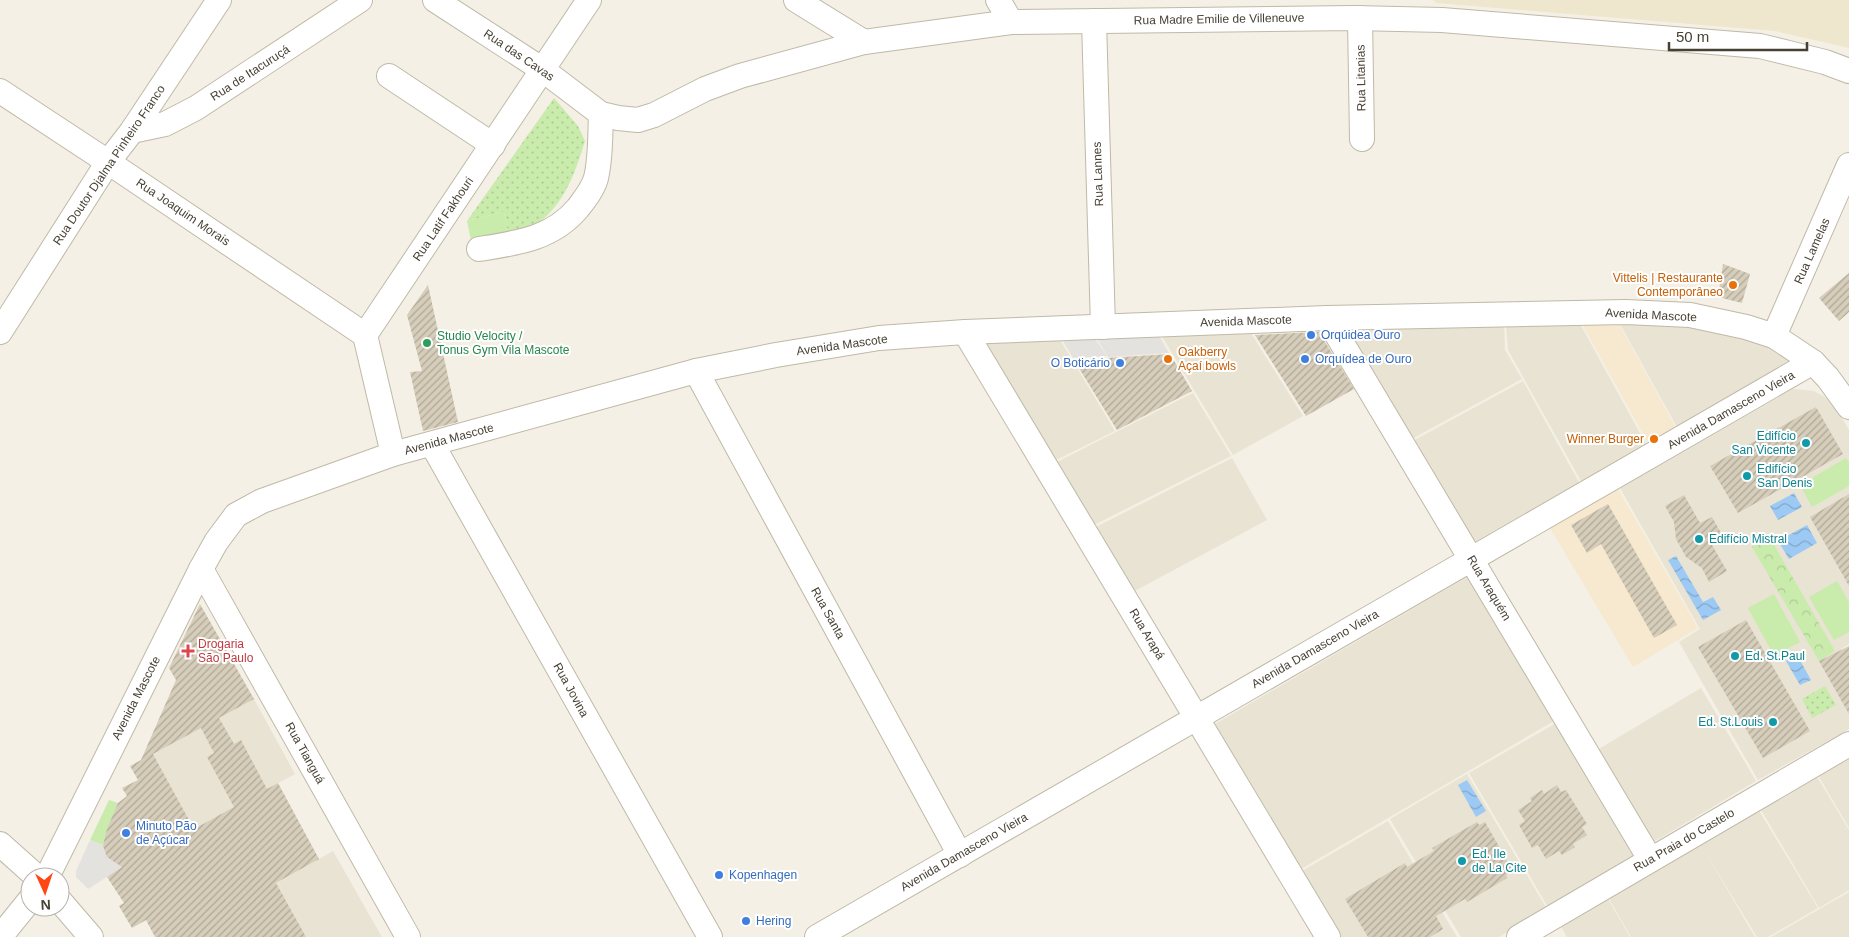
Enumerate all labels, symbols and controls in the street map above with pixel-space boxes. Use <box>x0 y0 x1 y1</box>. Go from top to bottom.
street label: Rua Madre Emilie de Villeneuve <box>1134 11 1305 27</box>
scale bar <box>1669 20 1806 52</box>
street label: Rua das Cavas <box>481 26 557 84</box>
text: 50 m <box>1676 28 1709 45</box>
street label: Rua de Itacuruçá <box>208 42 292 104</box>
street label: Rua Litanias <box>1353 45 1369 111</box>
street label: Rua Doutor Djalma Pinheiro Franco <box>50 82 168 248</box>
street label: Rua Lannes <box>1090 141 1106 207</box>
street label: Rua Latif Fakhouri <box>410 174 476 264</box>
street label: Rua Joaquim Morais <box>133 175 233 249</box>
street label: Rua Lamelas <box>1791 216 1833 286</box>
place label: Vittelis | Restaurante Contemporâneo <box>1613 271 1723 299</box>
marker: Vittelis | Restaurante Contemporâneo <box>1727 279 1739 291</box>
street label: Avenida Mascote <box>1605 306 1698 324</box>
street label: Avenida Mascote <box>1200 312 1292 330</box>
place label: Orqúidea Ouro <box>1321 328 1401 342</box>
place label: Studio Velocity / Tonus Gym Vila Mascote <box>437 329 570 357</box>
marker: Orqúidea Ouro <box>1305 329 1317 341</box>
street label: Avenida Mascote <box>796 332 889 358</box>
marker: Studio Velocity / Tonus Gym Vila Mascote <box>421 337 433 349</box>
place label: Oakberry Açaí bowls <box>1178 345 1236 373</box>
place label: Orquídea de Ouro <box>1315 352 1412 366</box>
marker: Oakberry Açaí bowls <box>1162 353 1174 365</box>
marker: Orquídea de Ouro <box>1299 353 1311 365</box>
place label: O Boticário <box>1051 356 1110 370</box>
marker: O Boticário <box>1114 357 1126 369</box>
street label: Avenida Damasceno Vieira <box>1665 368 1797 452</box>
street label: Avenida Mascote <box>403 420 495 458</box>
place label: Edifício San Vicente <box>1732 429 1796 457</box>
place label: Winner Burger <box>1567 432 1644 446</box>
marker: Winner Burger <box>1648 433 1660 445</box>
marker: Edifício San Vicente <box>1800 437 1812 449</box>
place label: Edifício San Denis <box>1757 462 1812 490</box>
marker: Edifício San Denis <box>1741 470 1753 482</box>
place label: Edifício Mistral <box>1709 532 1787 546</box>
marker: Edifício Mistral <box>1693 533 1705 545</box>
street label: Rua Araquém <box>1464 553 1514 623</box>
street label: Rua Santa <box>808 585 848 641</box>
street label: Rua Arapá <box>1126 606 1168 662</box>
street label: Avenida Damasceno Vieira <box>1249 607 1381 691</box>
place label: Drogaria São Paulo <box>198 637 254 665</box>
marker: Drogaria São Paulo <box>182 645 194 657</box>
place label: Ed. St.Paul <box>1745 649 1805 663</box>
marker: Ed. St.Paul <box>1729 650 1741 662</box>
street label: Avenida Mascote <box>109 654 163 742</box>
street label: Rua Jovina <box>550 660 592 720</box>
place label: Ed. St.Louis <box>1698 715 1763 729</box>
marker: Ed. St.Louis <box>1767 716 1779 728</box>
street label: Rua Tianguá <box>282 720 328 786</box>
street label: Rua Praia do Castelo <box>1631 805 1737 875</box>
street label: Avenida Damasceno Vieira <box>898 810 1030 894</box>
place label: Minuto Pão de Açúcar <box>136 819 197 847</box>
marker: Minuto Pão de Açúcar <box>120 827 132 839</box>
place label: Ed. Ile de La Cite <box>1472 847 1527 875</box>
marker: Ed. Ile de La Cite <box>1456 855 1468 867</box>
north arrow <box>20 867 70 917</box>
place label: Kopenhagen <box>729 868 797 882</box>
marker: Kopenhagen <box>713 869 725 881</box>
text: N <box>40 897 51 913</box>
place label: Hering <box>756 914 791 928</box>
marker: Hering <box>740 915 752 927</box>

